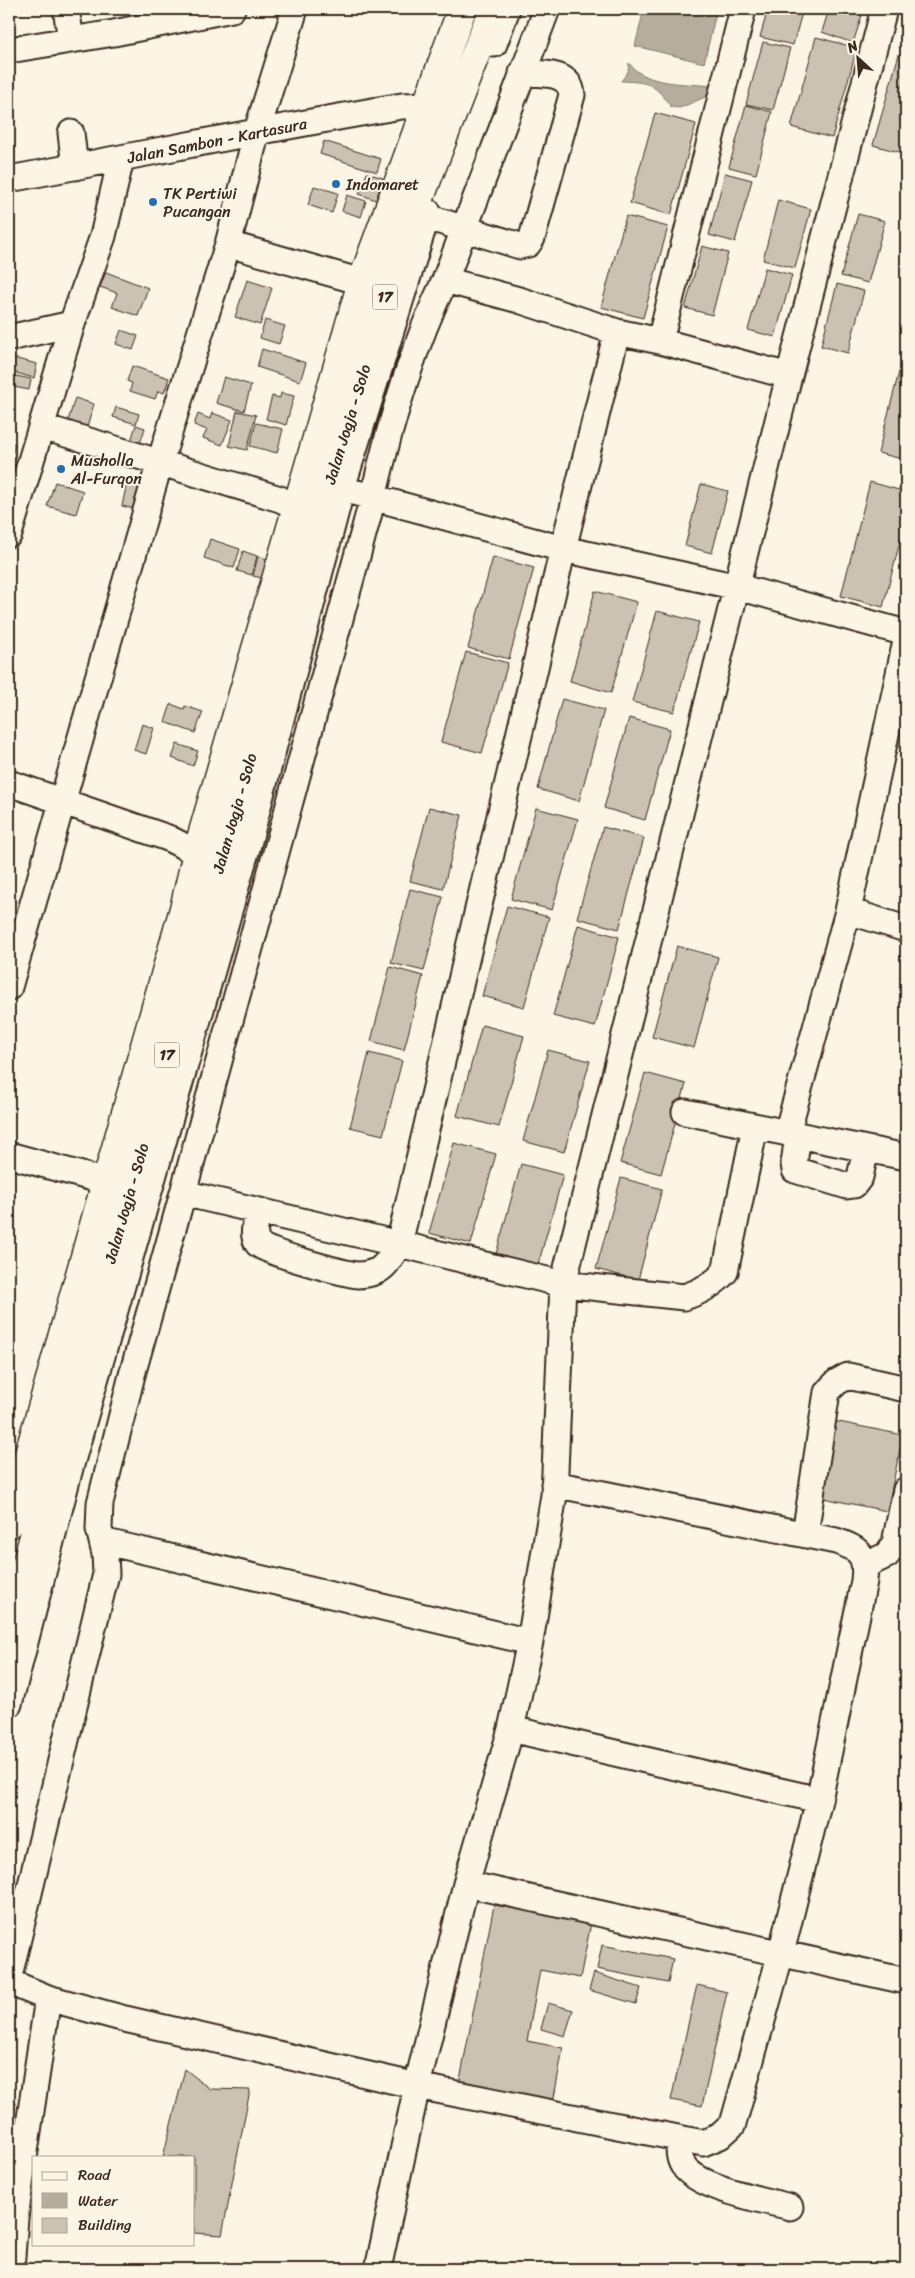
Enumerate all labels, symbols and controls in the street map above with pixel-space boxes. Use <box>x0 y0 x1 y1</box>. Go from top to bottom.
north arrow <box>832 32 882 82</box>
text: N <box>842 33 863 61</box>
street label: Jalan Sambon - Kartasura <box>124 109 310 172</box>
place label: Indomaret <box>345 170 419 199</box>
marker: Indomaret <box>330 178 342 190</box>
place label: TK Pertiwi Pucangan <box>163 179 237 226</box>
marker: TK Pertiwi Pucangan <box>147 196 159 208</box>
road number: 17 <box>372 284 398 310</box>
street label: Jalan Jogja - Solo <box>315 361 379 489</box>
place label: Musholla Al-Furqon <box>70 446 142 493</box>
marker: Musholla Al-Furqon <box>55 463 67 475</box>
street label: Jalan Jogja - Solo <box>203 749 266 878</box>
road number: 17 <box>154 1042 180 1068</box>
street label: Jalan Jogja - Solo <box>95 1139 158 1268</box>
legend <box>32 2156 195 2246</box>
text: Road <box>78 2162 111 2188</box>
text: Water <box>78 2188 118 2214</box>
text: Building <box>78 2212 132 2238</box>

